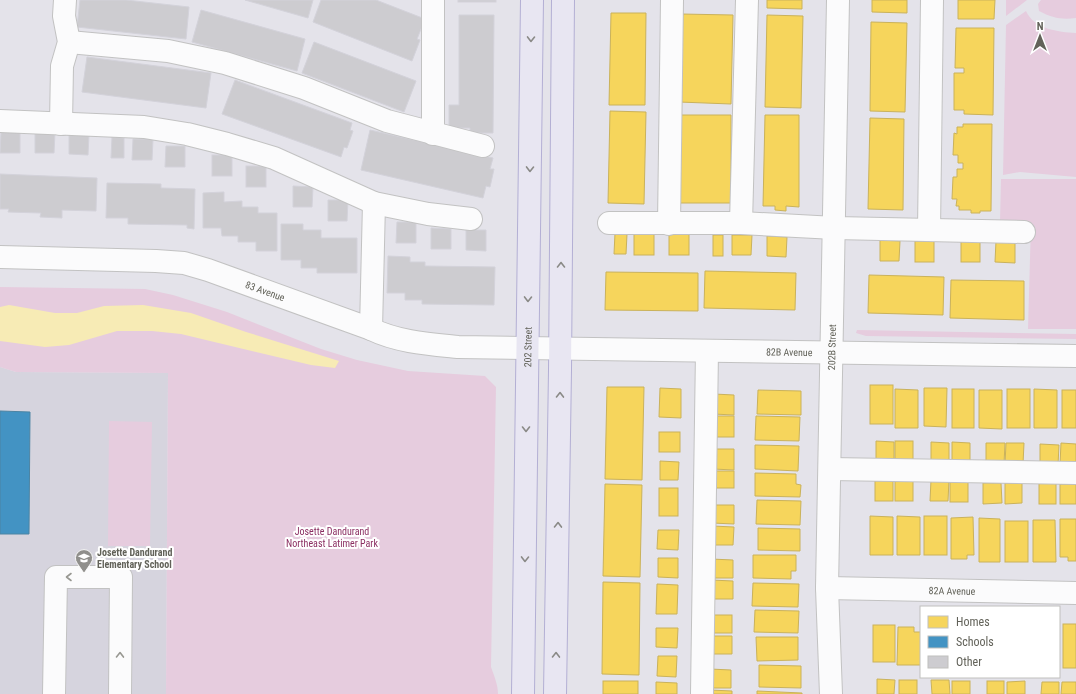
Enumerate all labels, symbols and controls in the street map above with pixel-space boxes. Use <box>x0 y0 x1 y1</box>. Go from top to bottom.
north arrow <box>1020 16 1060 56</box>
text: N <box>1037 20 1044 33</box>
one-way arrow <box>527 36 535 42</box>
one-way arrow <box>525 166 534 172</box>
one-way arrow <box>557 262 565 268</box>
street label: 83 Avenue <box>244 279 287 303</box>
one-way arrow <box>524 296 532 302</box>
street label: 202B Street <box>826 324 838 370</box>
street label: 202 Street <box>522 327 534 367</box>
street label: 82B Avenue <box>766 346 813 358</box>
one-way arrow <box>556 392 564 398</box>
one-way arrow <box>522 426 530 432</box>
one-way arrow <box>554 522 562 528</box>
park label: Josette Dandurand Northeast Latimer Park <box>286 526 378 549</box>
place label: Josette Dandurand Elementary School <box>97 547 172 570</box>
school or university icon: Josette Dandurand Elementary School <box>74 548 94 573</box>
one-way arrow <box>521 556 529 562</box>
one-way arrow <box>66 573 72 581</box>
street label: 82A Avenue <box>928 585 976 597</box>
legend <box>920 606 1060 678</box>
text: Homes <box>956 615 990 629</box>
text: Schools <box>956 635 994 649</box>
one-way arrow <box>116 652 124 658</box>
one-way arrow <box>552 652 560 658</box>
text: Other <box>956 655 982 669</box>

